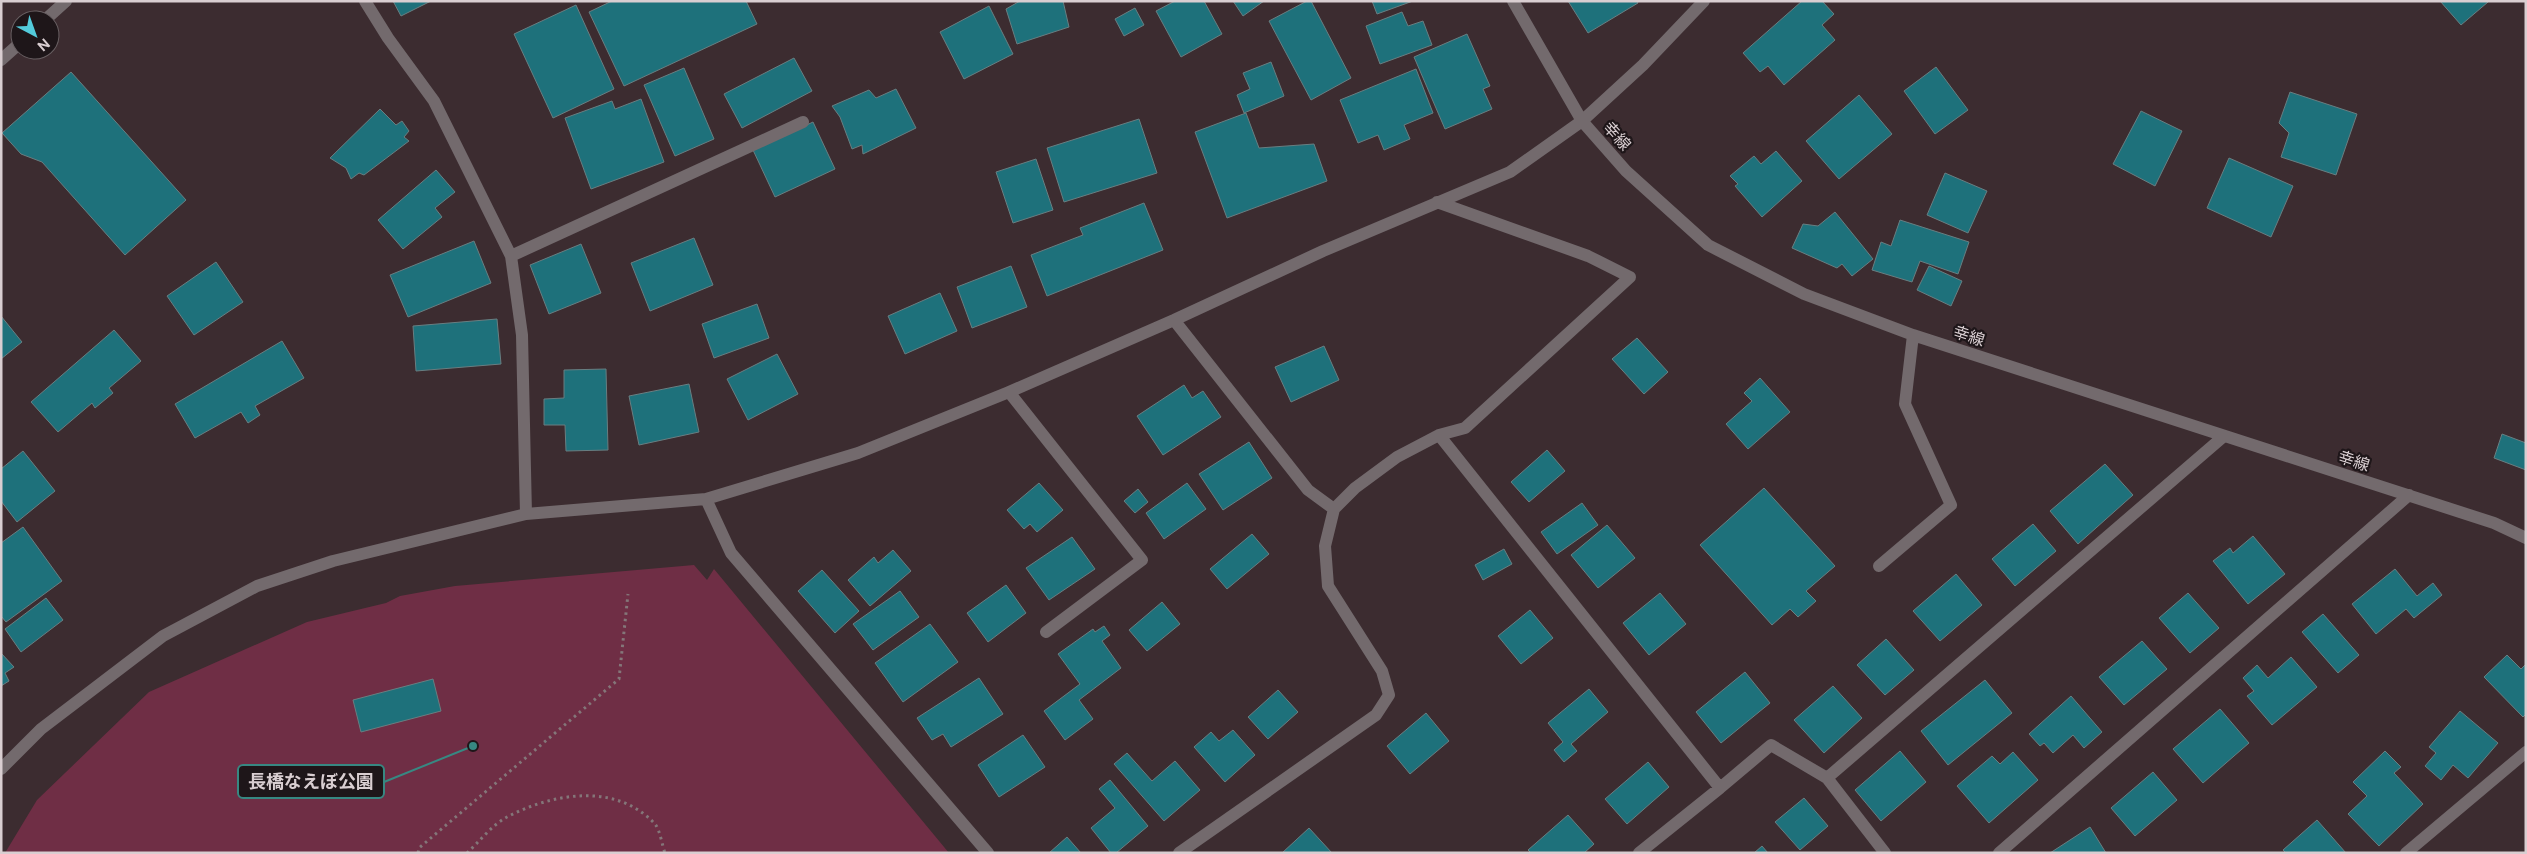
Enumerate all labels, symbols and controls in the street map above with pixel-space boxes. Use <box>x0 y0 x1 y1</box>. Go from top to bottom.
north arrow <box>10 10 60 60</box>
text: N <box>34 35 53 54</box>
street label: 幸線 <box>1599 118 1635 154</box>
street label: 幸線 <box>1951 322 1987 350</box>
street label: 幸線 <box>2336 447 2372 475</box>
callout: 長橋なえぼ公園 <box>238 765 384 798</box>
text: 長橋なえぼ公園 <box>248 771 374 792</box>

